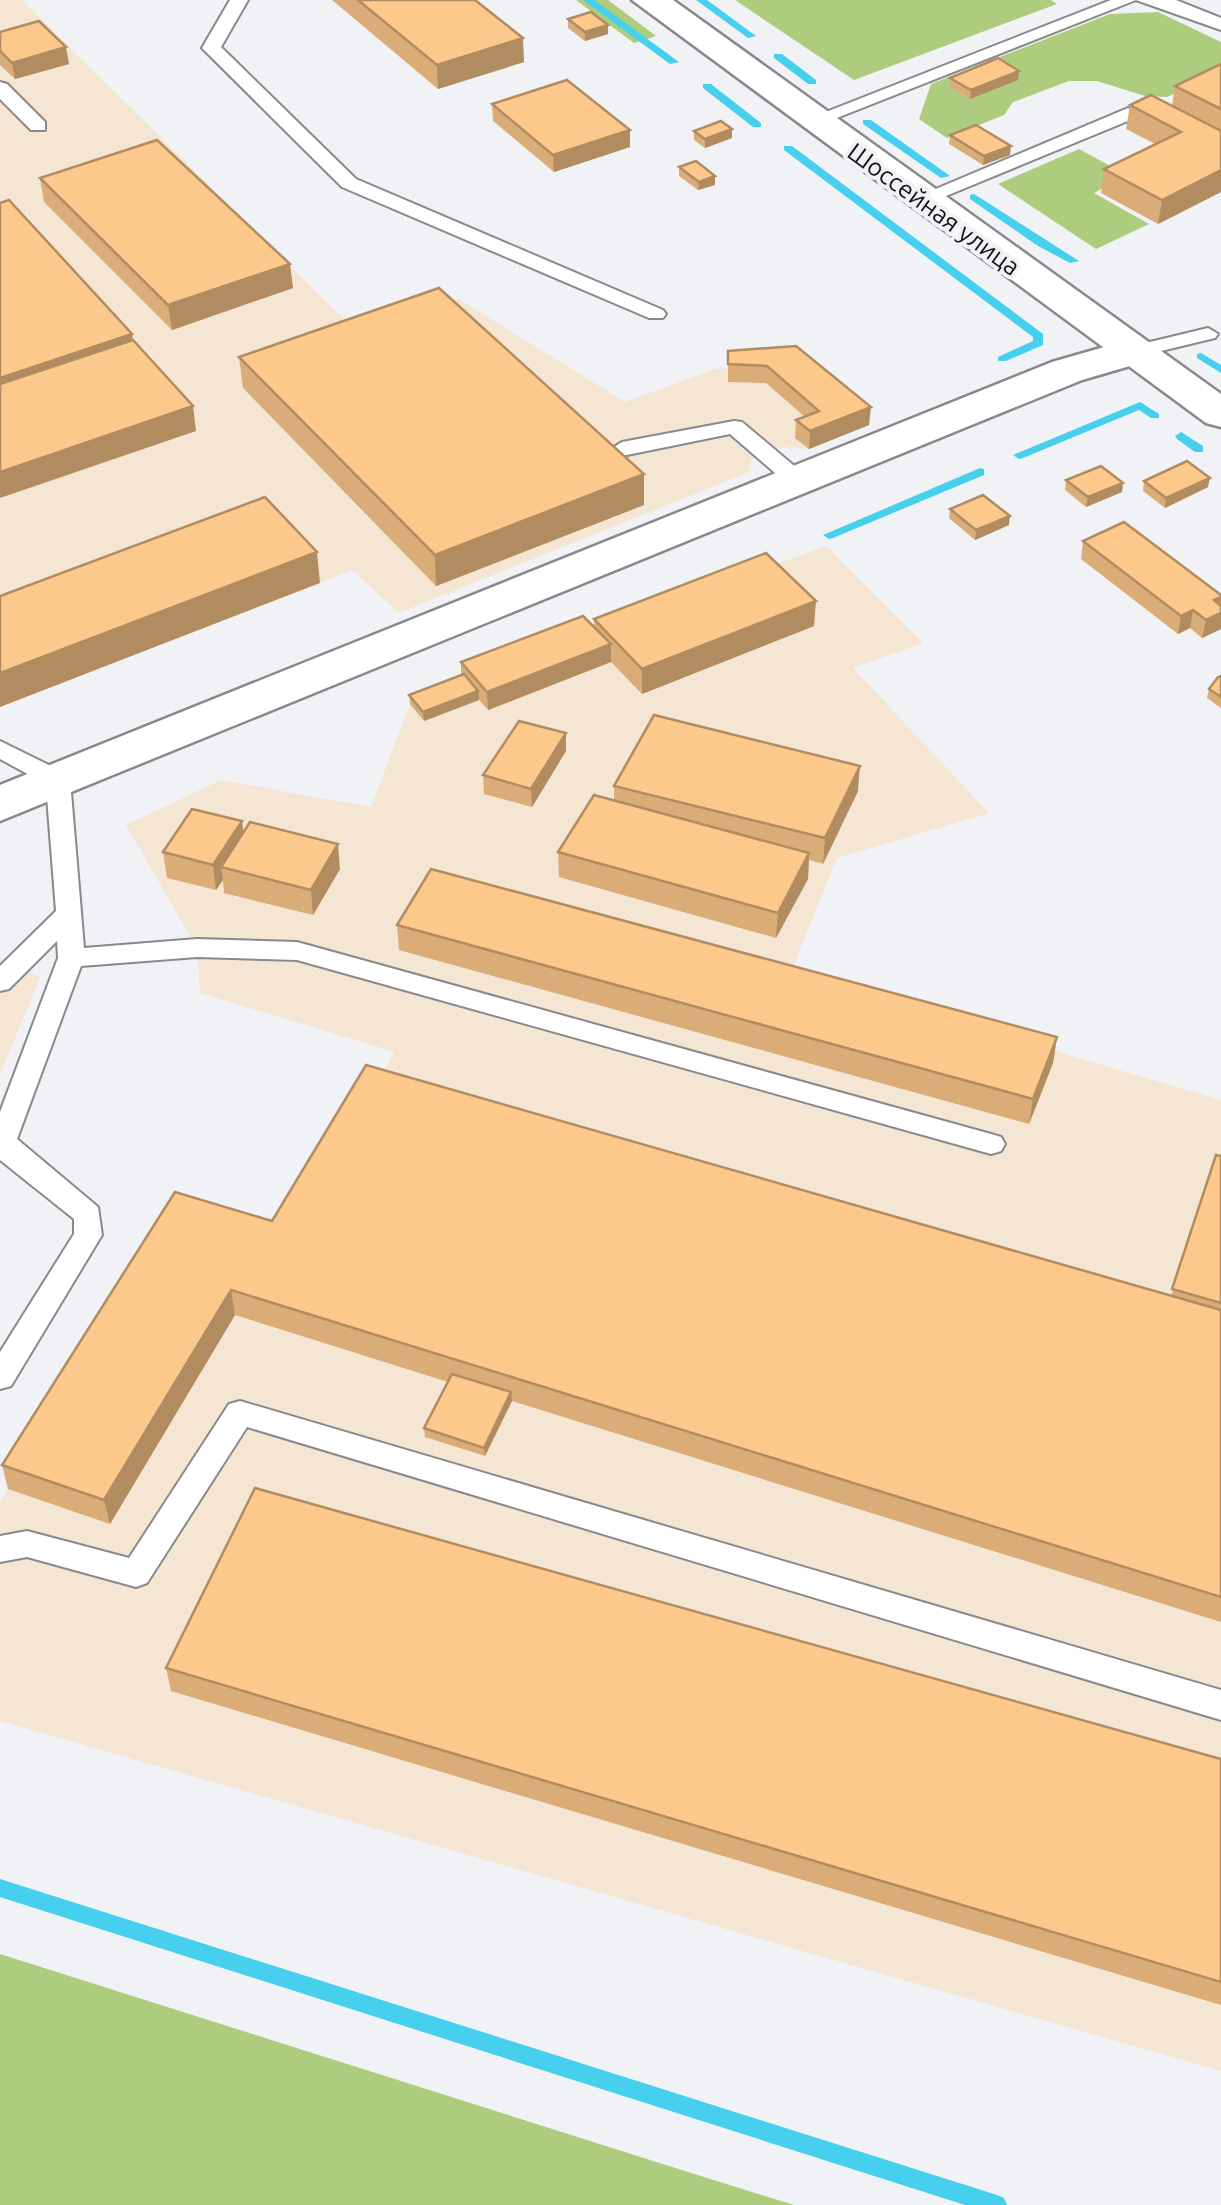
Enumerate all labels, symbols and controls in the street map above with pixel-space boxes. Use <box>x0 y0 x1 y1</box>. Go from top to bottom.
street label: Шоссейная улица <box>843 137 1025 281</box>

